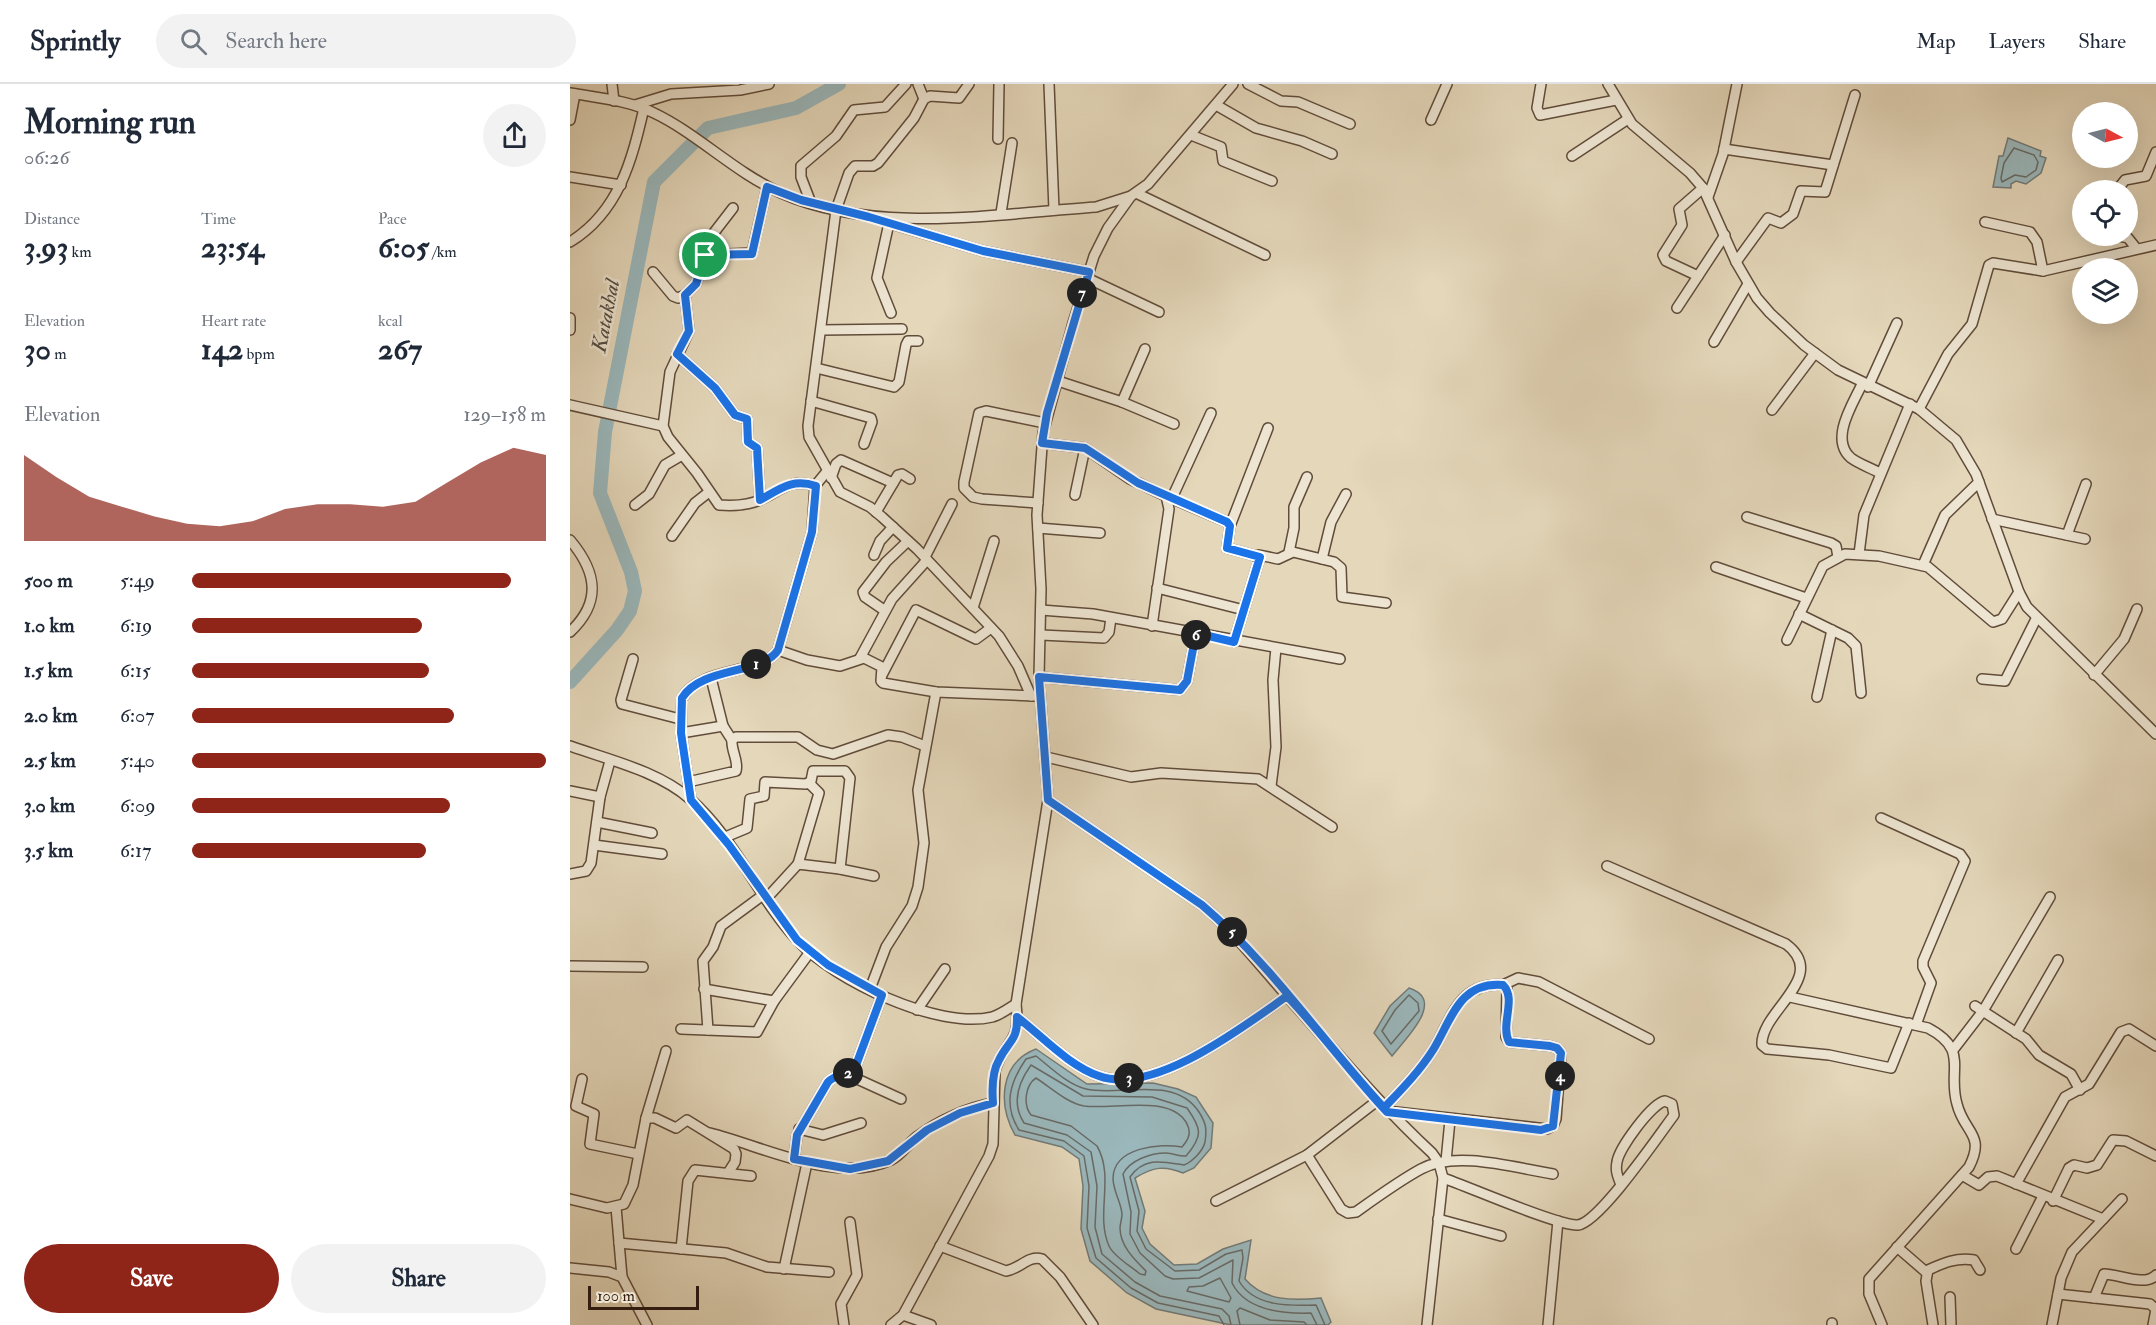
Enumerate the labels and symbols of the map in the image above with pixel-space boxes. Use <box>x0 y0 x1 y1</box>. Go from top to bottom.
north arrow <box>2072 102 2138 168</box>
pin <box>679 229 730 280</box>
water label: Katakhal <box>586 275 627 356</box>
pin: 7 <box>1067 278 1097 308</box>
pin: 6 <box>1181 620 1211 650</box>
pin: 1 <box>741 649 771 679</box>
pin: 5 <box>1217 917 1247 947</box>
pin: 2 <box>833 1058 863 1088</box>
pin: 4 <box>1545 1061 1575 1091</box>
pin: 3 <box>1114 1063 1144 1093</box>
scale bar <box>588 1283 699 1310</box>

